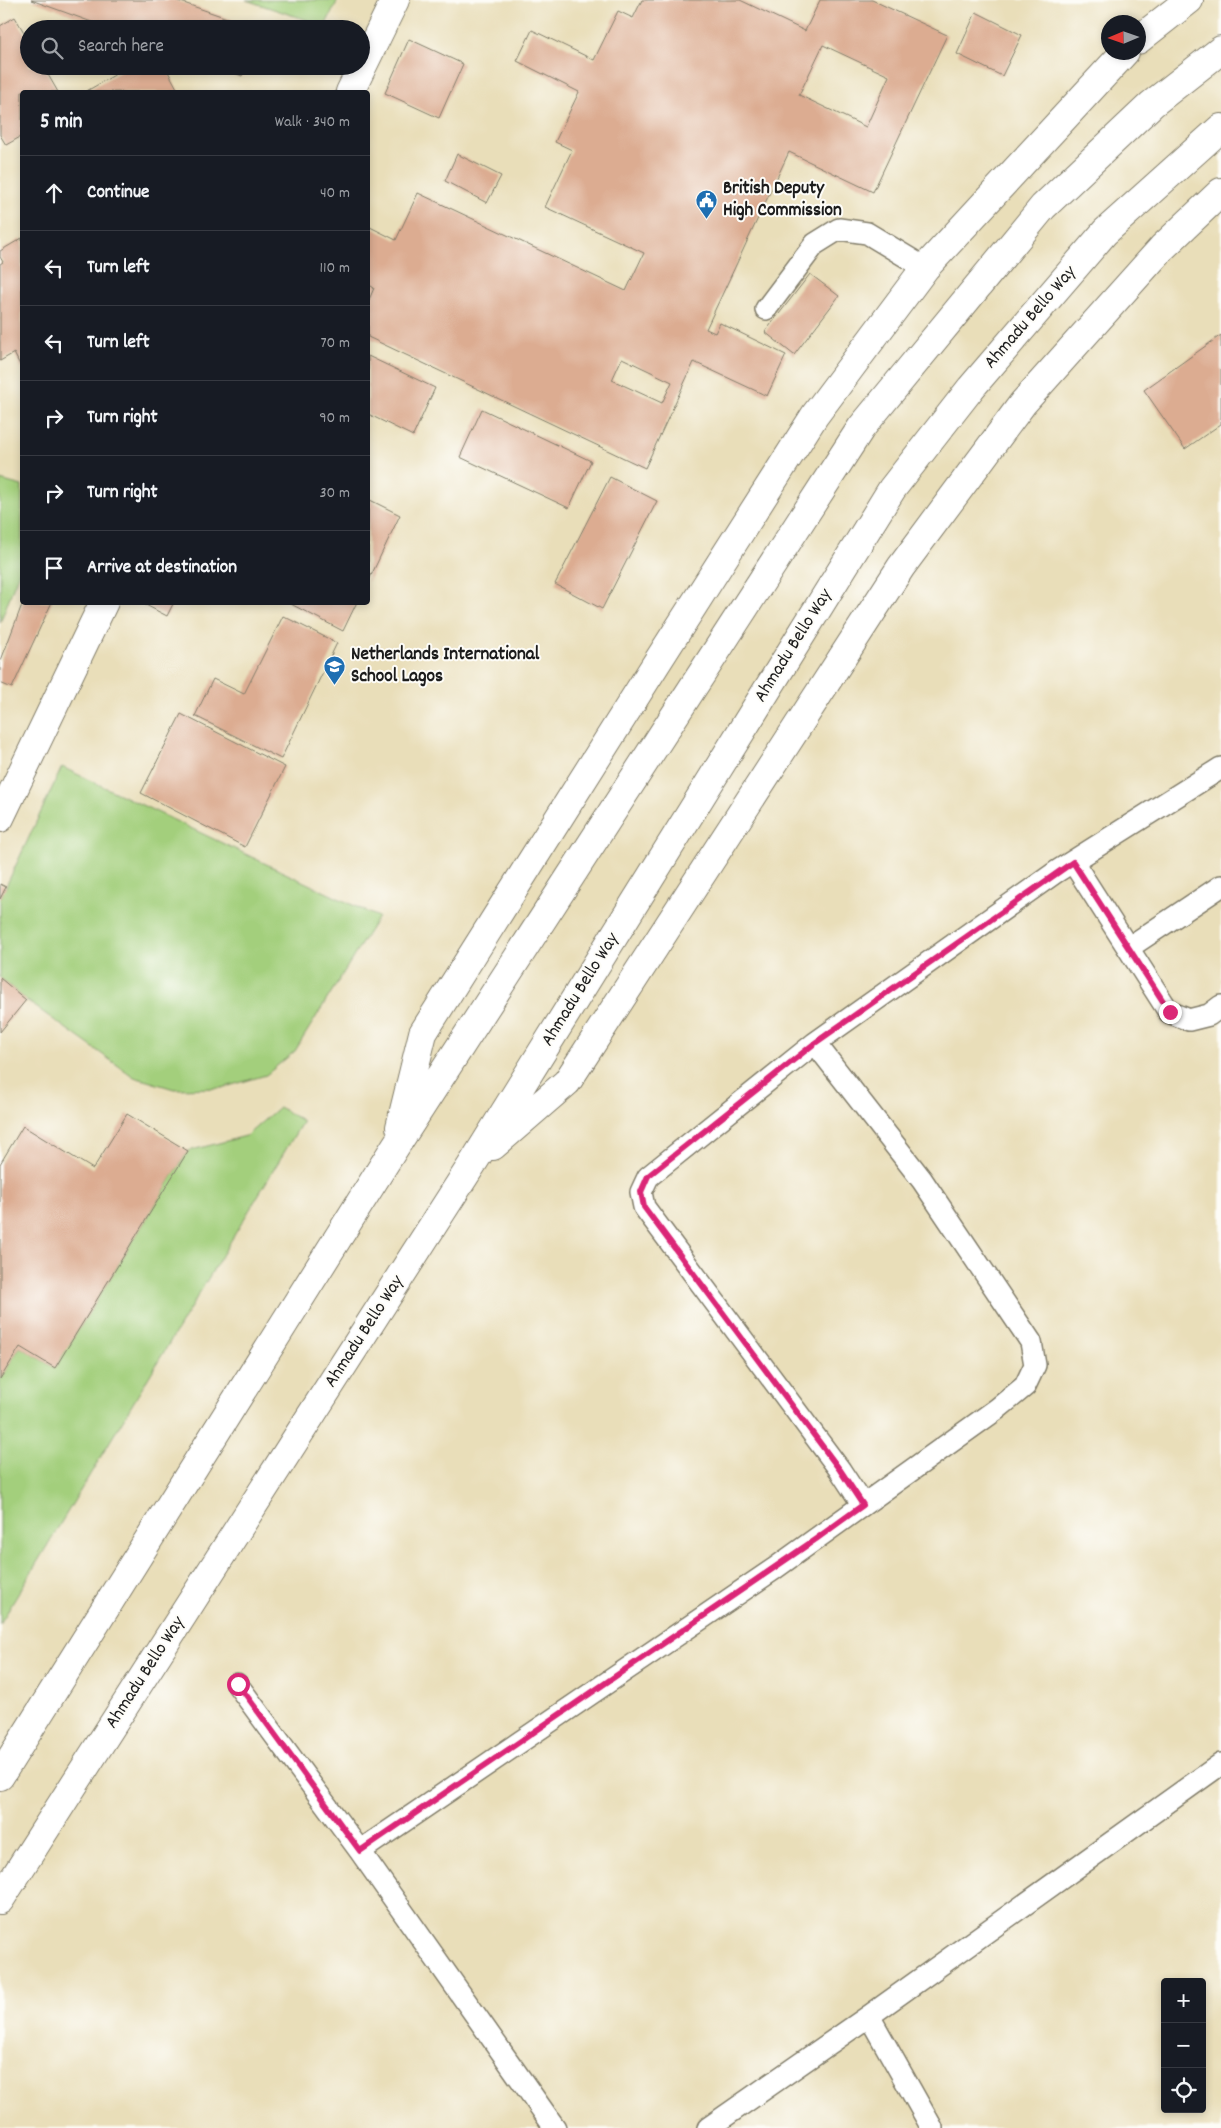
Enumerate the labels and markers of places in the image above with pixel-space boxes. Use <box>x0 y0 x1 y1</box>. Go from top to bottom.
place label: British Deputy High Commission <box>723 176 842 225</box>
public building icon: British Deputy High Commission <box>695 188 719 219</box>
place label: Netherlands International School Lagos <box>351 642 540 691</box>
school or university icon: Netherlands International School Lagos <box>323 654 347 685</box>

